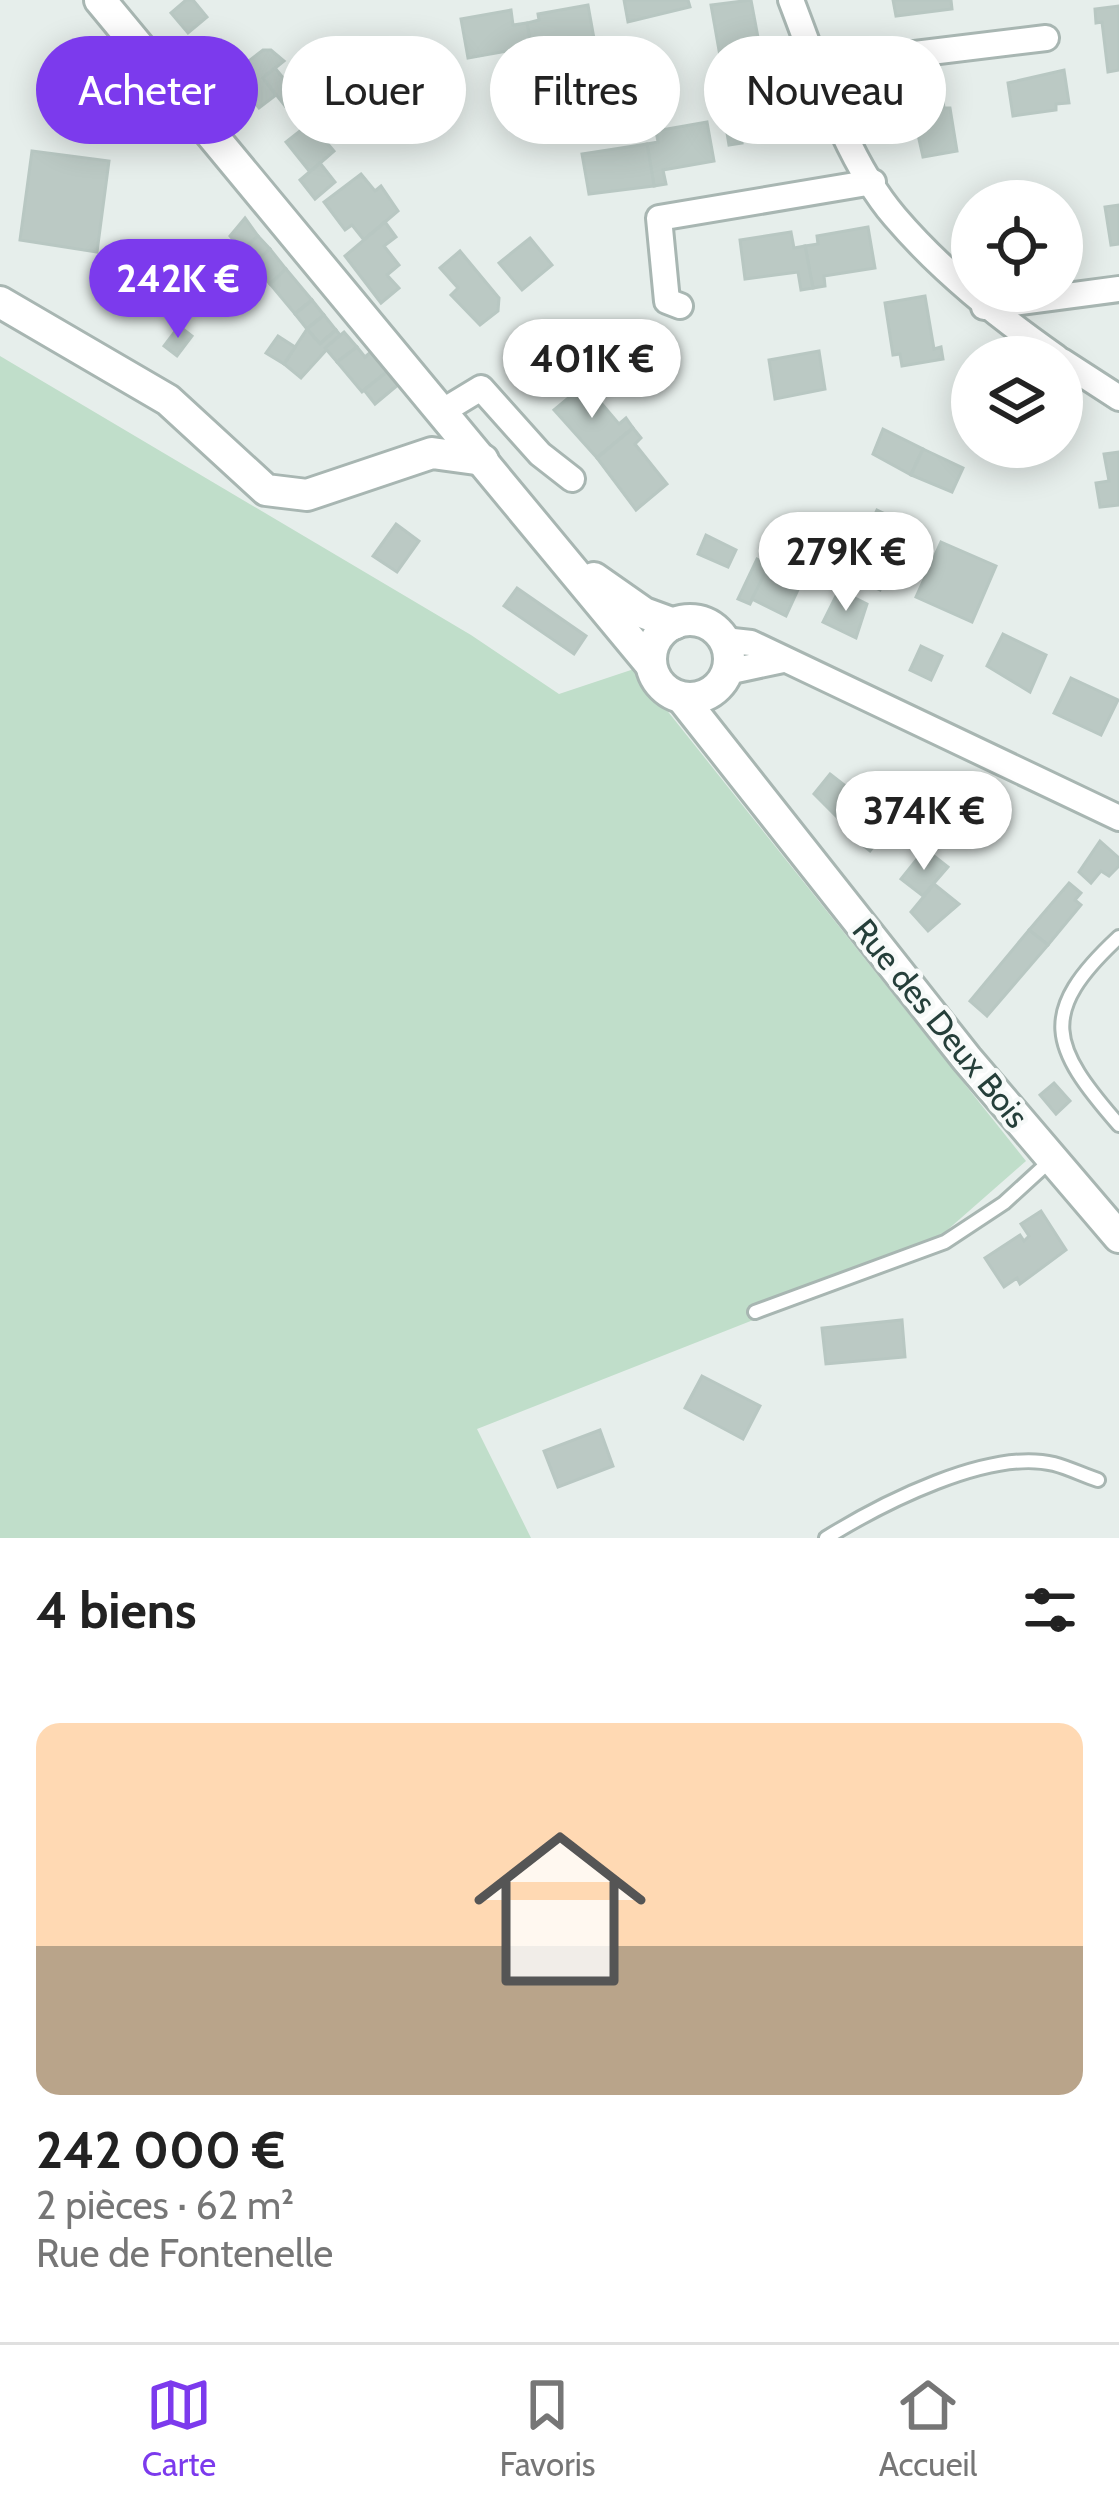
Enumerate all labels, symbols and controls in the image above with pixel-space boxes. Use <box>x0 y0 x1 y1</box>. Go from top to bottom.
chip: Acheter <box>36 36 258 144</box>
chip: Louer <box>282 36 466 144</box>
chip: Filtres <box>490 36 680 144</box>
chip: Nouveau <box>704 36 946 144</box>
map controls <box>951 180 1083 468</box>
button: locate <box>951 180 1083 312</box>
pin: 242K € <box>80 239 276 341</box>
text: 242K € <box>116 254 240 302</box>
pin: 401K € <box>494 319 690 421</box>
text: 401K € <box>530 334 654 382</box>
button: layers <box>951 336 1083 468</box>
pin: 279K € <box>748 512 944 614</box>
text: 279K € <box>786 527 906 575</box>
pin: 374K € <box>826 771 1022 873</box>
text: 374K € <box>863 786 985 834</box>
street label: Rue des Deux Bois <box>845 911 1037 1135</box>
icon: filters <box>1017 1577 1083 1643</box>
text: 4 biens <box>36 1579 197 1641</box>
icon: home <box>452 1801 668 2017</box>
text: 242 000 € <box>36 2119 285 2181</box>
text: 2 pièces · 62 m² <box>36 2181 294 2229</box>
text: Rue de Fontenelle <box>36 2229 333 2277</box>
tab: Carte <box>142 2372 216 2484</box>
tab: Favoris <box>500 2372 595 2484</box>
tab: Accueil <box>879 2372 977 2484</box>

